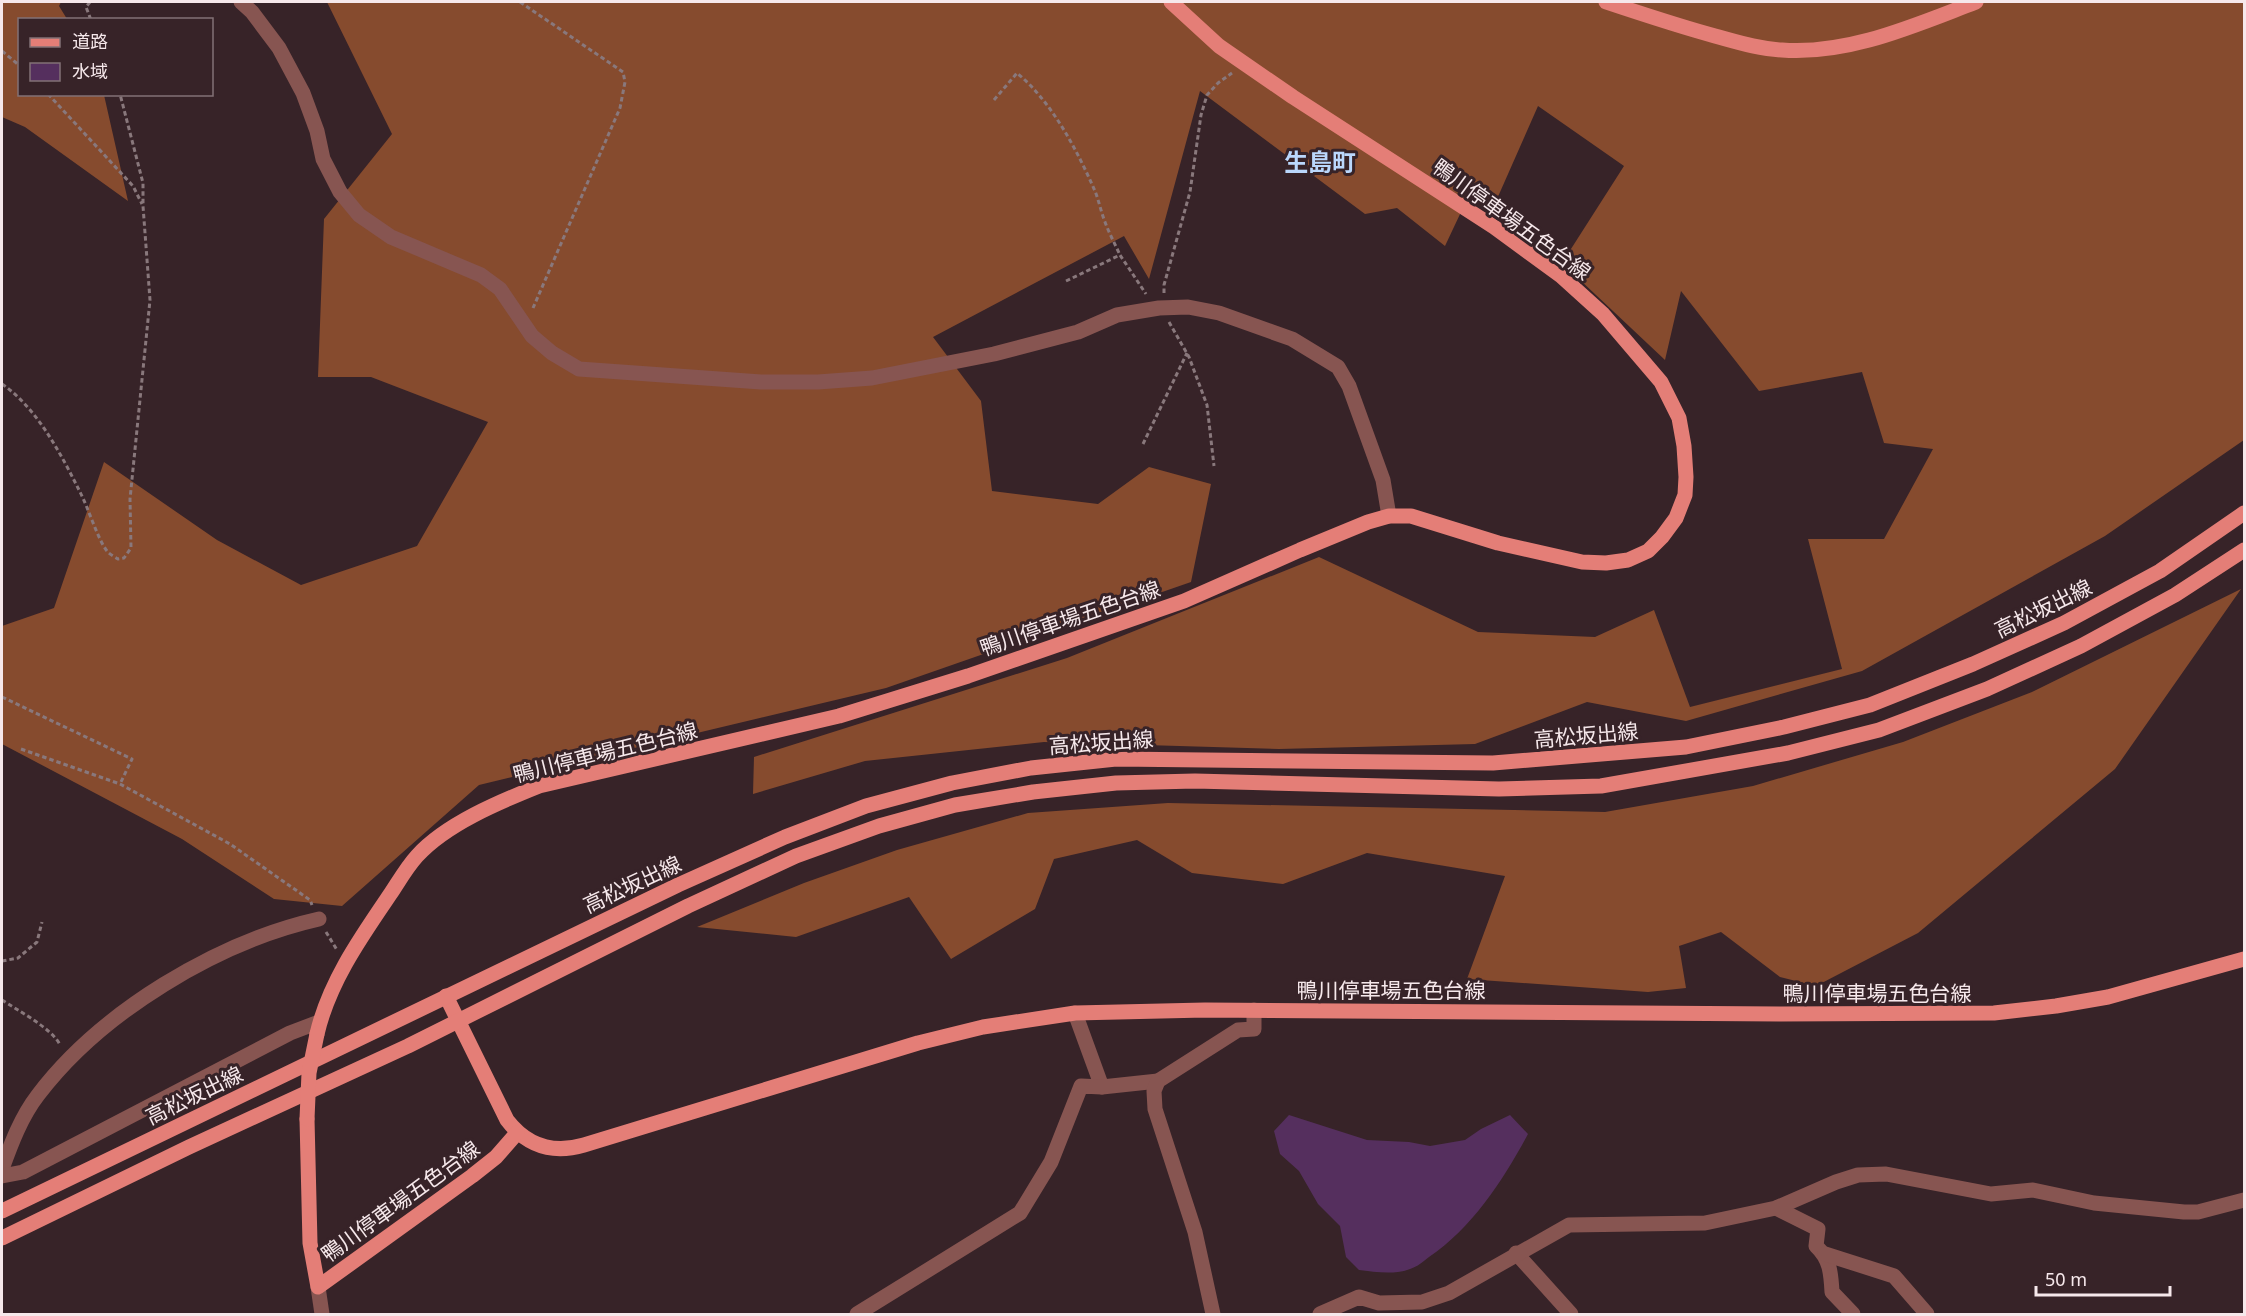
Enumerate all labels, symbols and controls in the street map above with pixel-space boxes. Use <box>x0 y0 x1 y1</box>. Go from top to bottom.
legend <box>18 18 213 96</box>
text: 道路 <box>72 29 108 53</box>
text: 水域 <box>72 59 108 83</box>
district label: 生島町 <box>1284 145 1356 178</box>
street label: 鴨川停車場五色台線 <box>1427 152 1597 286</box>
street label: 高松坂出線 <box>1990 572 2096 644</box>
street label: 鴨川停車場五色台線 <box>976 574 1164 662</box>
street label: 鴨川停車場五色台線 <box>510 716 700 788</box>
street label: 高松坂出線 <box>1532 716 1640 754</box>
street label: 高松坂出線 <box>1048 724 1154 760</box>
street label: 高松坂出線 <box>579 849 685 919</box>
street label: 鴨川停車場五色台線 <box>1297 976 1486 1004</box>
street label: 鴨川停車場五色台線 <box>1783 979 1972 1007</box>
street label: 高松坂出線 <box>141 1059 247 1131</box>
street label: 鴨川停車場五色台線 <box>315 1134 485 1268</box>
scale bar <box>2036 1259 2170 1297</box>
text: 50 m <box>2045 1267 2087 1291</box>

